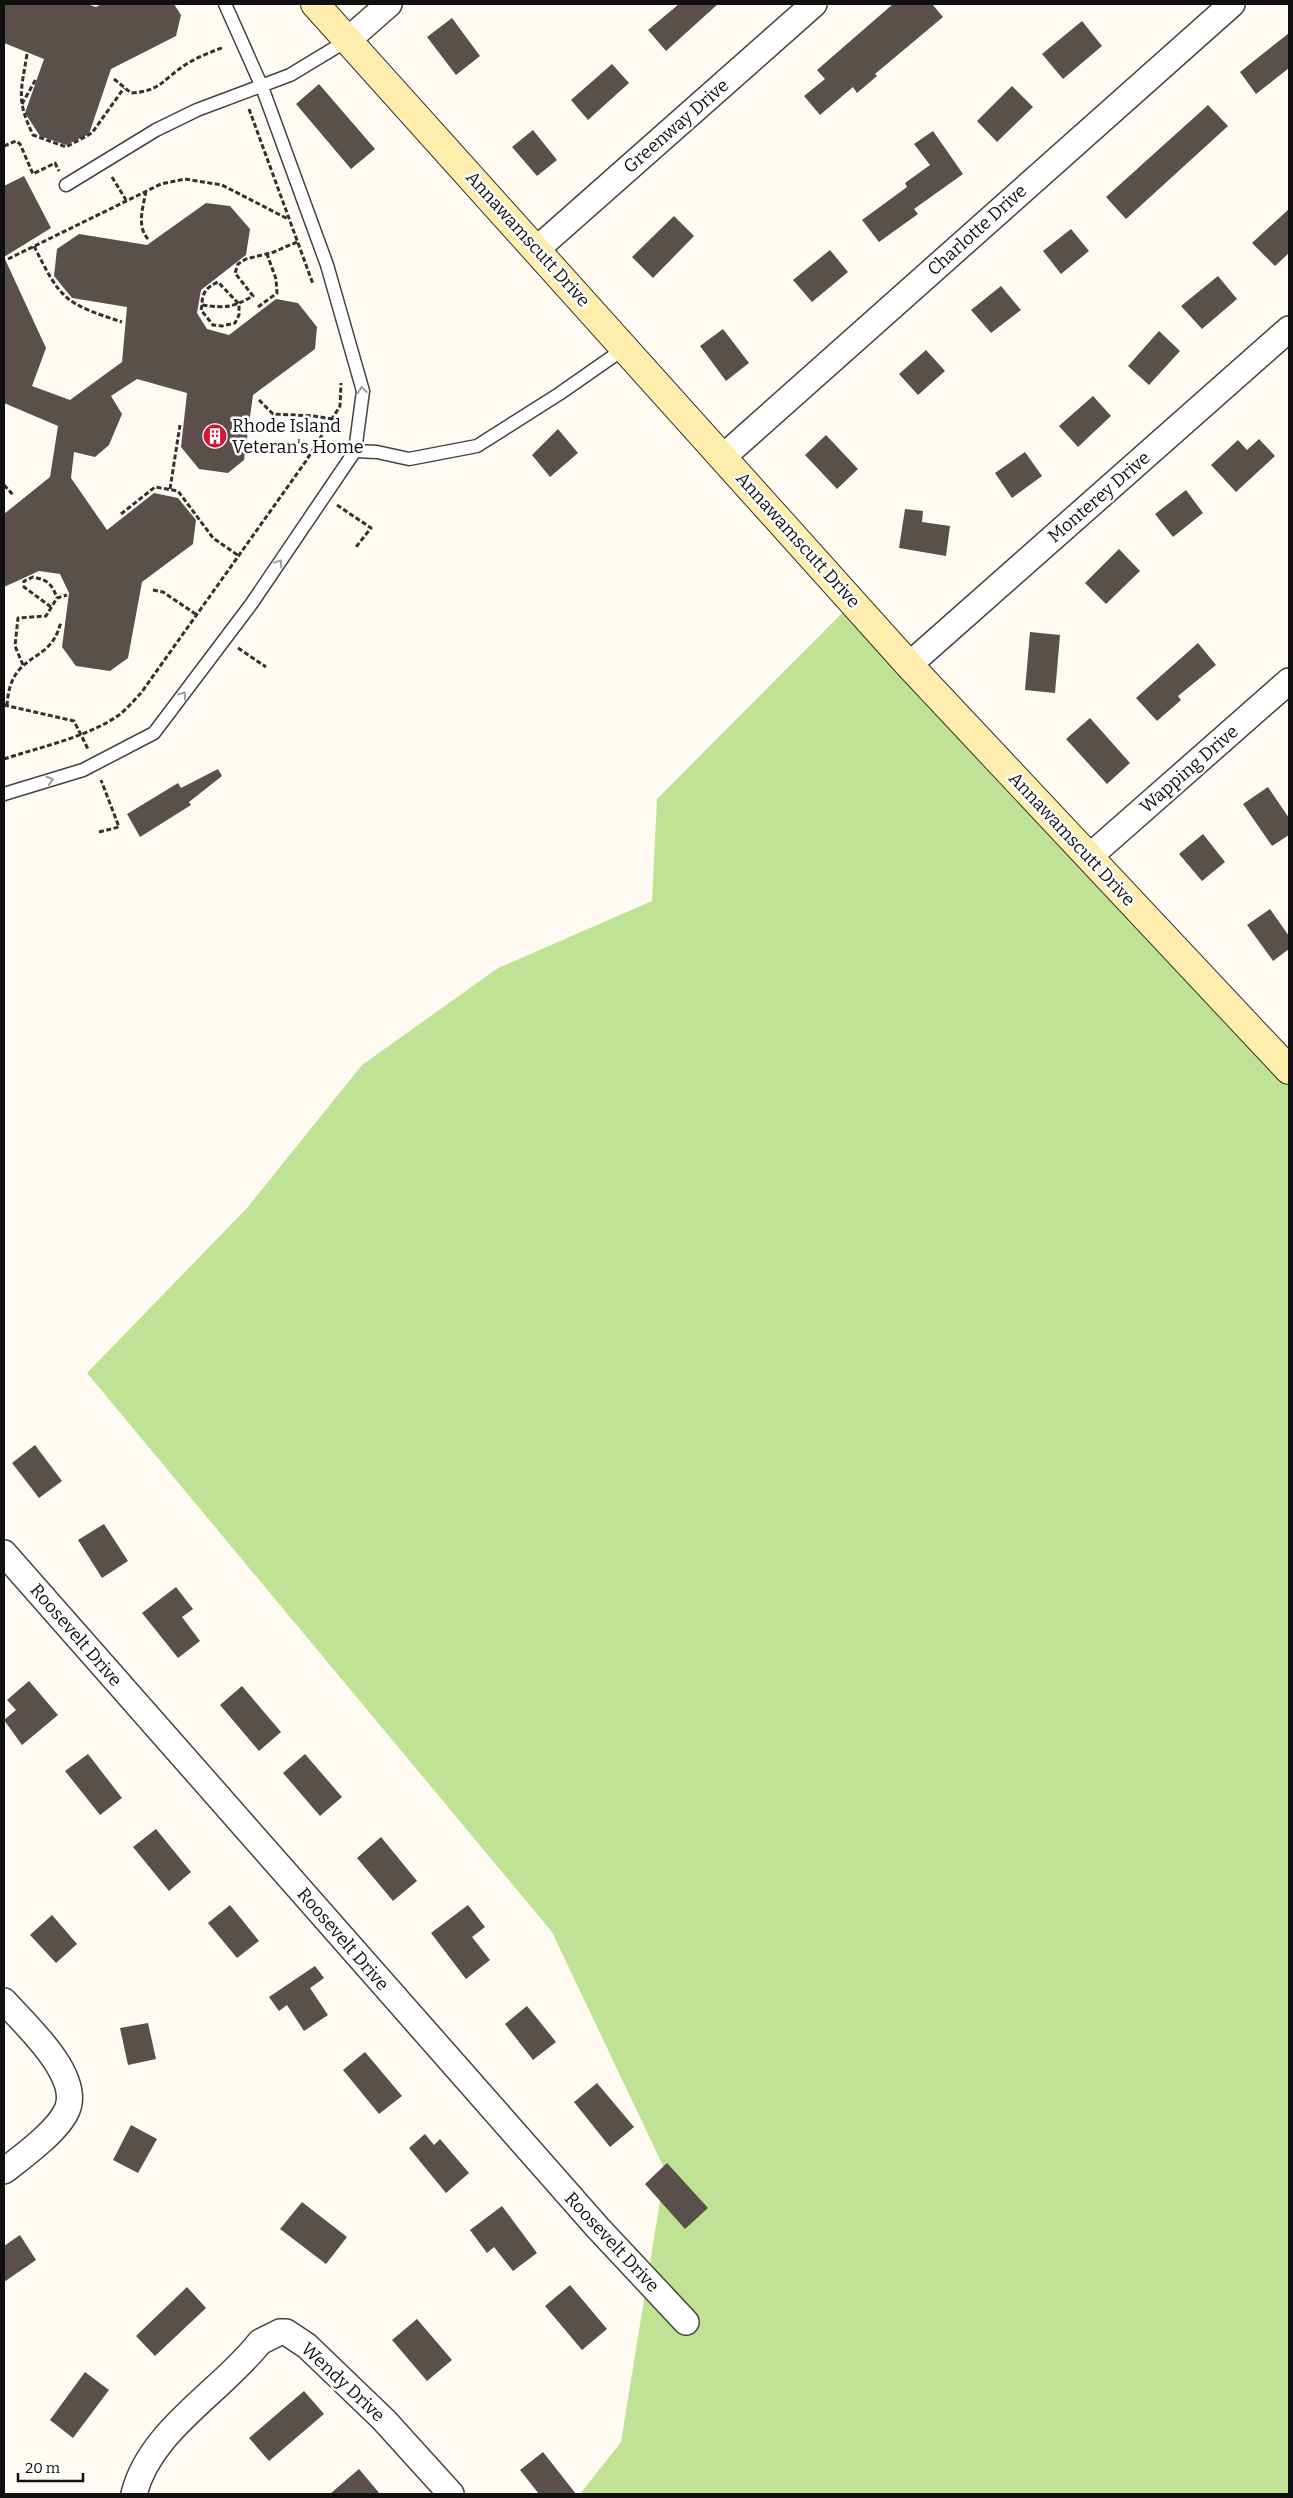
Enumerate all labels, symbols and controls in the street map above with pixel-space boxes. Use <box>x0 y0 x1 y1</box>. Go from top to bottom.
street label: Greenway Drive <box>619 74 733 178</box>
street label: Annawamscutt Drive <box>461 166 595 312</box>
street label: Charlotte Drive <box>923 180 1031 280</box>
one-way arrow <box>356 386 367 394</box>
place label: Rhode Island Veteran's Home <box>232 415 364 458</box>
building icon: Rhode Island Veteran's Home <box>202 423 228 449</box>
street label: Monterey Drive <box>1043 447 1155 547</box>
street label: Annawamscutt Drive <box>731 467 865 613</box>
one-way arrow <box>273 560 282 569</box>
one-way arrow <box>177 691 186 701</box>
street label: Wapping Drive <box>1135 720 1243 818</box>
street label: Annawamscutt Drive <box>1004 767 1140 911</box>
one-way arrow <box>46 776 54 786</box>
street label: Roosevelt Drive <box>25 1579 127 1691</box>
street label: Roosevelt Drive <box>292 1883 394 1995</box>
street label: Roosevelt Drive <box>560 2187 664 2297</box>
street label: Wendy Drive <box>297 2338 389 2426</box>
scale bar <box>18 2450 82 2482</box>
text: 20 m <box>25 2459 61 2477</box>

